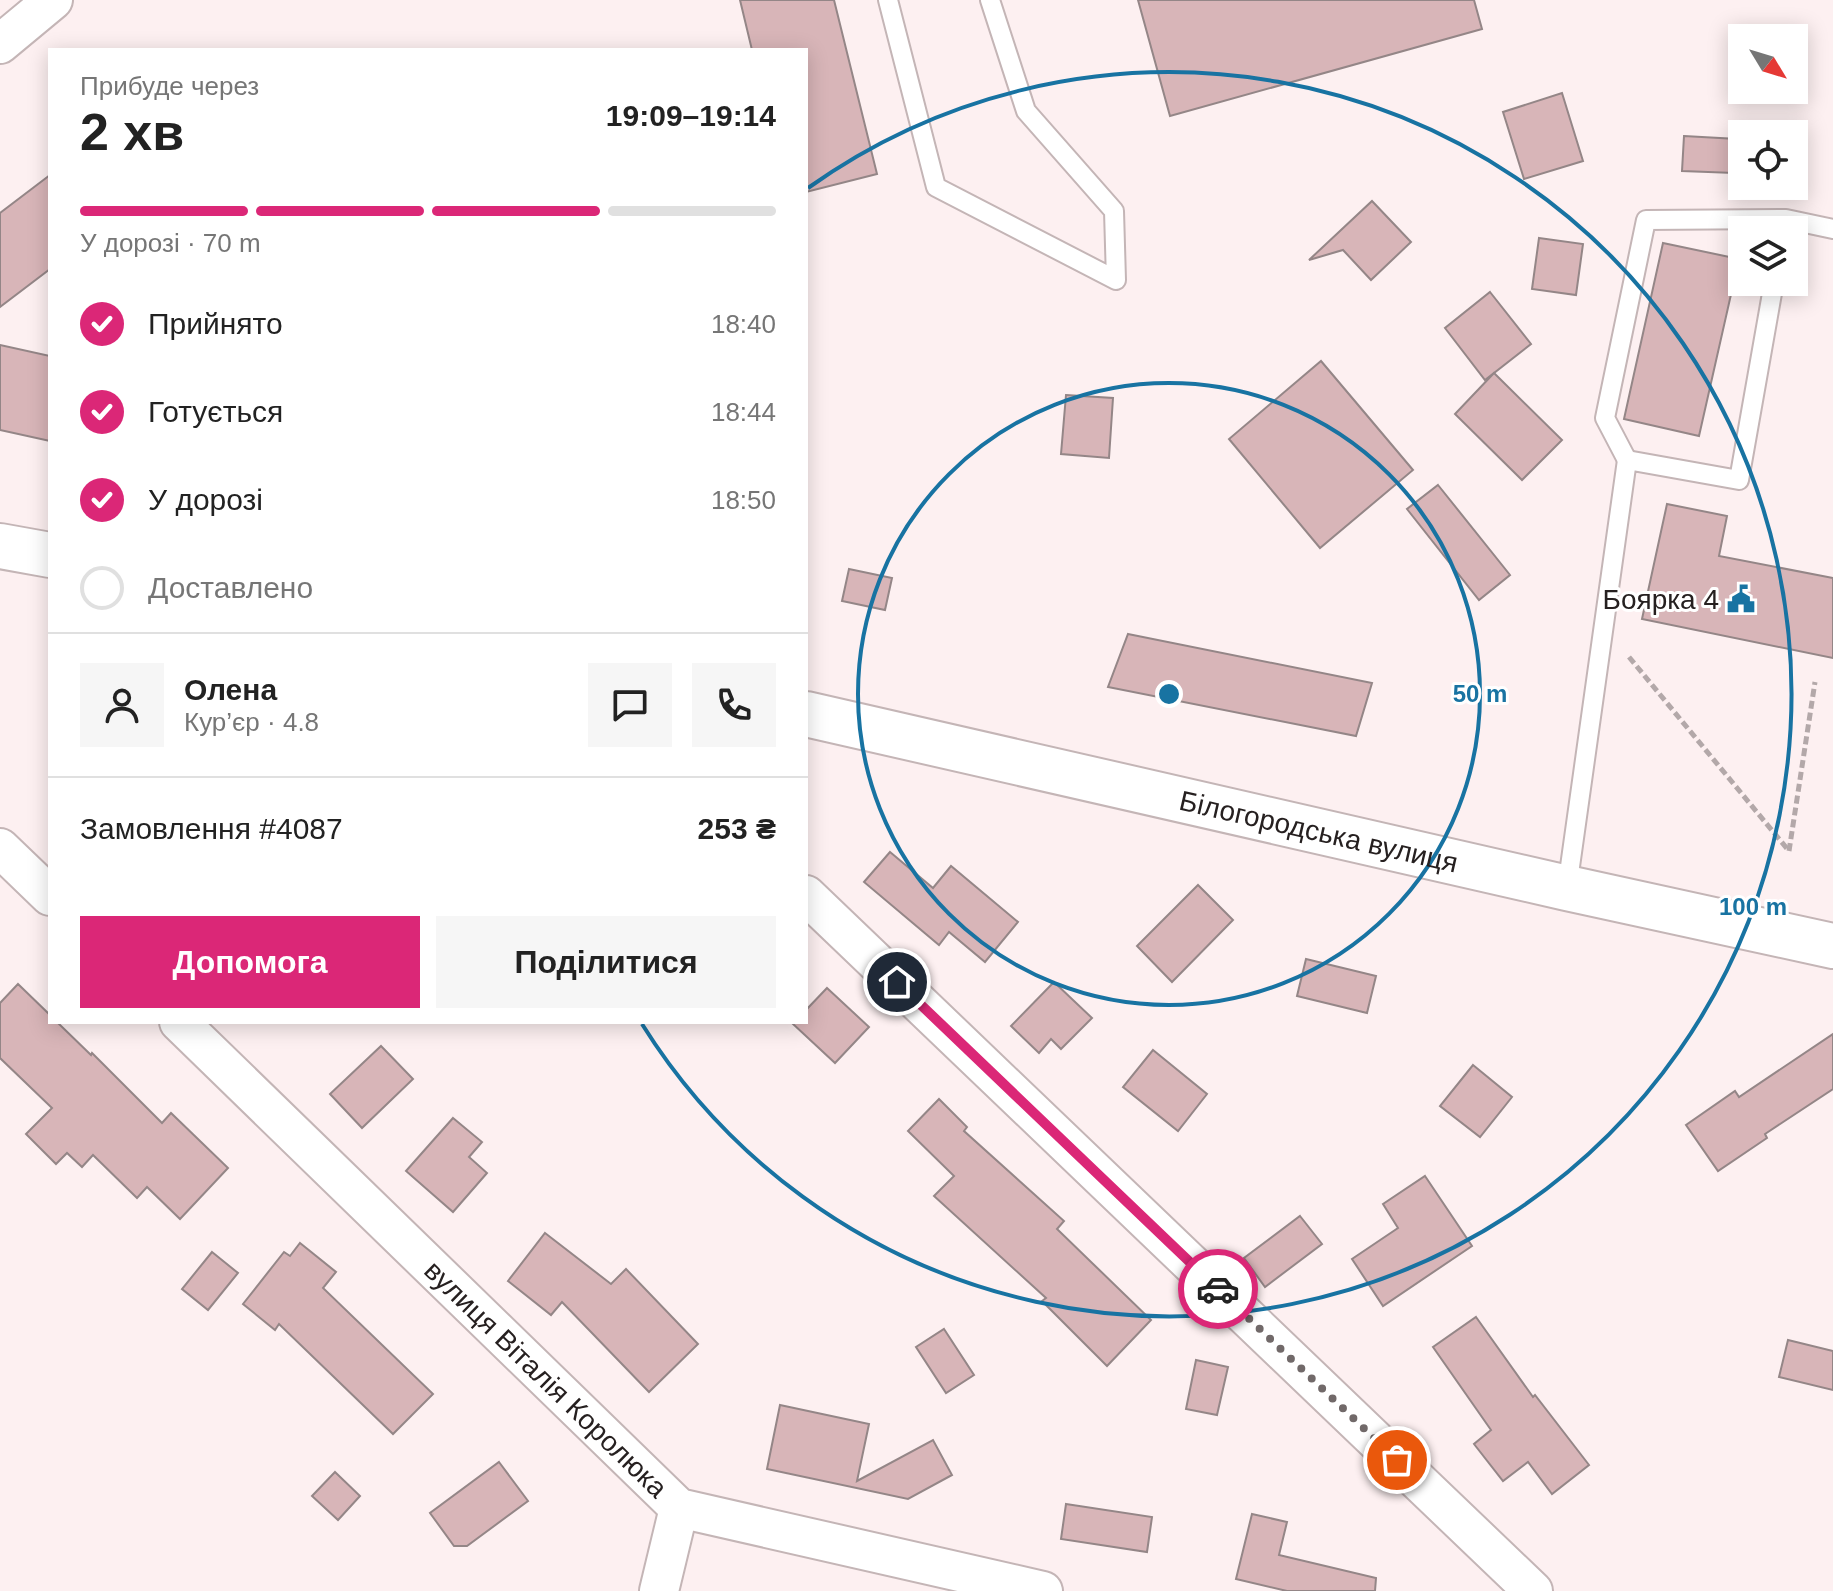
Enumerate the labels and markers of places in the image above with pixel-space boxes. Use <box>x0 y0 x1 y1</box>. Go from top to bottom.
place label: Боярка 4 <box>1603 584 1719 615</box>
public building icon: Боярка 4 <box>1726 584 1756 614</box>
centre of rings <box>1155 680 1183 708</box>
pin <box>863 948 931 1016</box>
pin <box>1363 1426 1431 1494</box>

